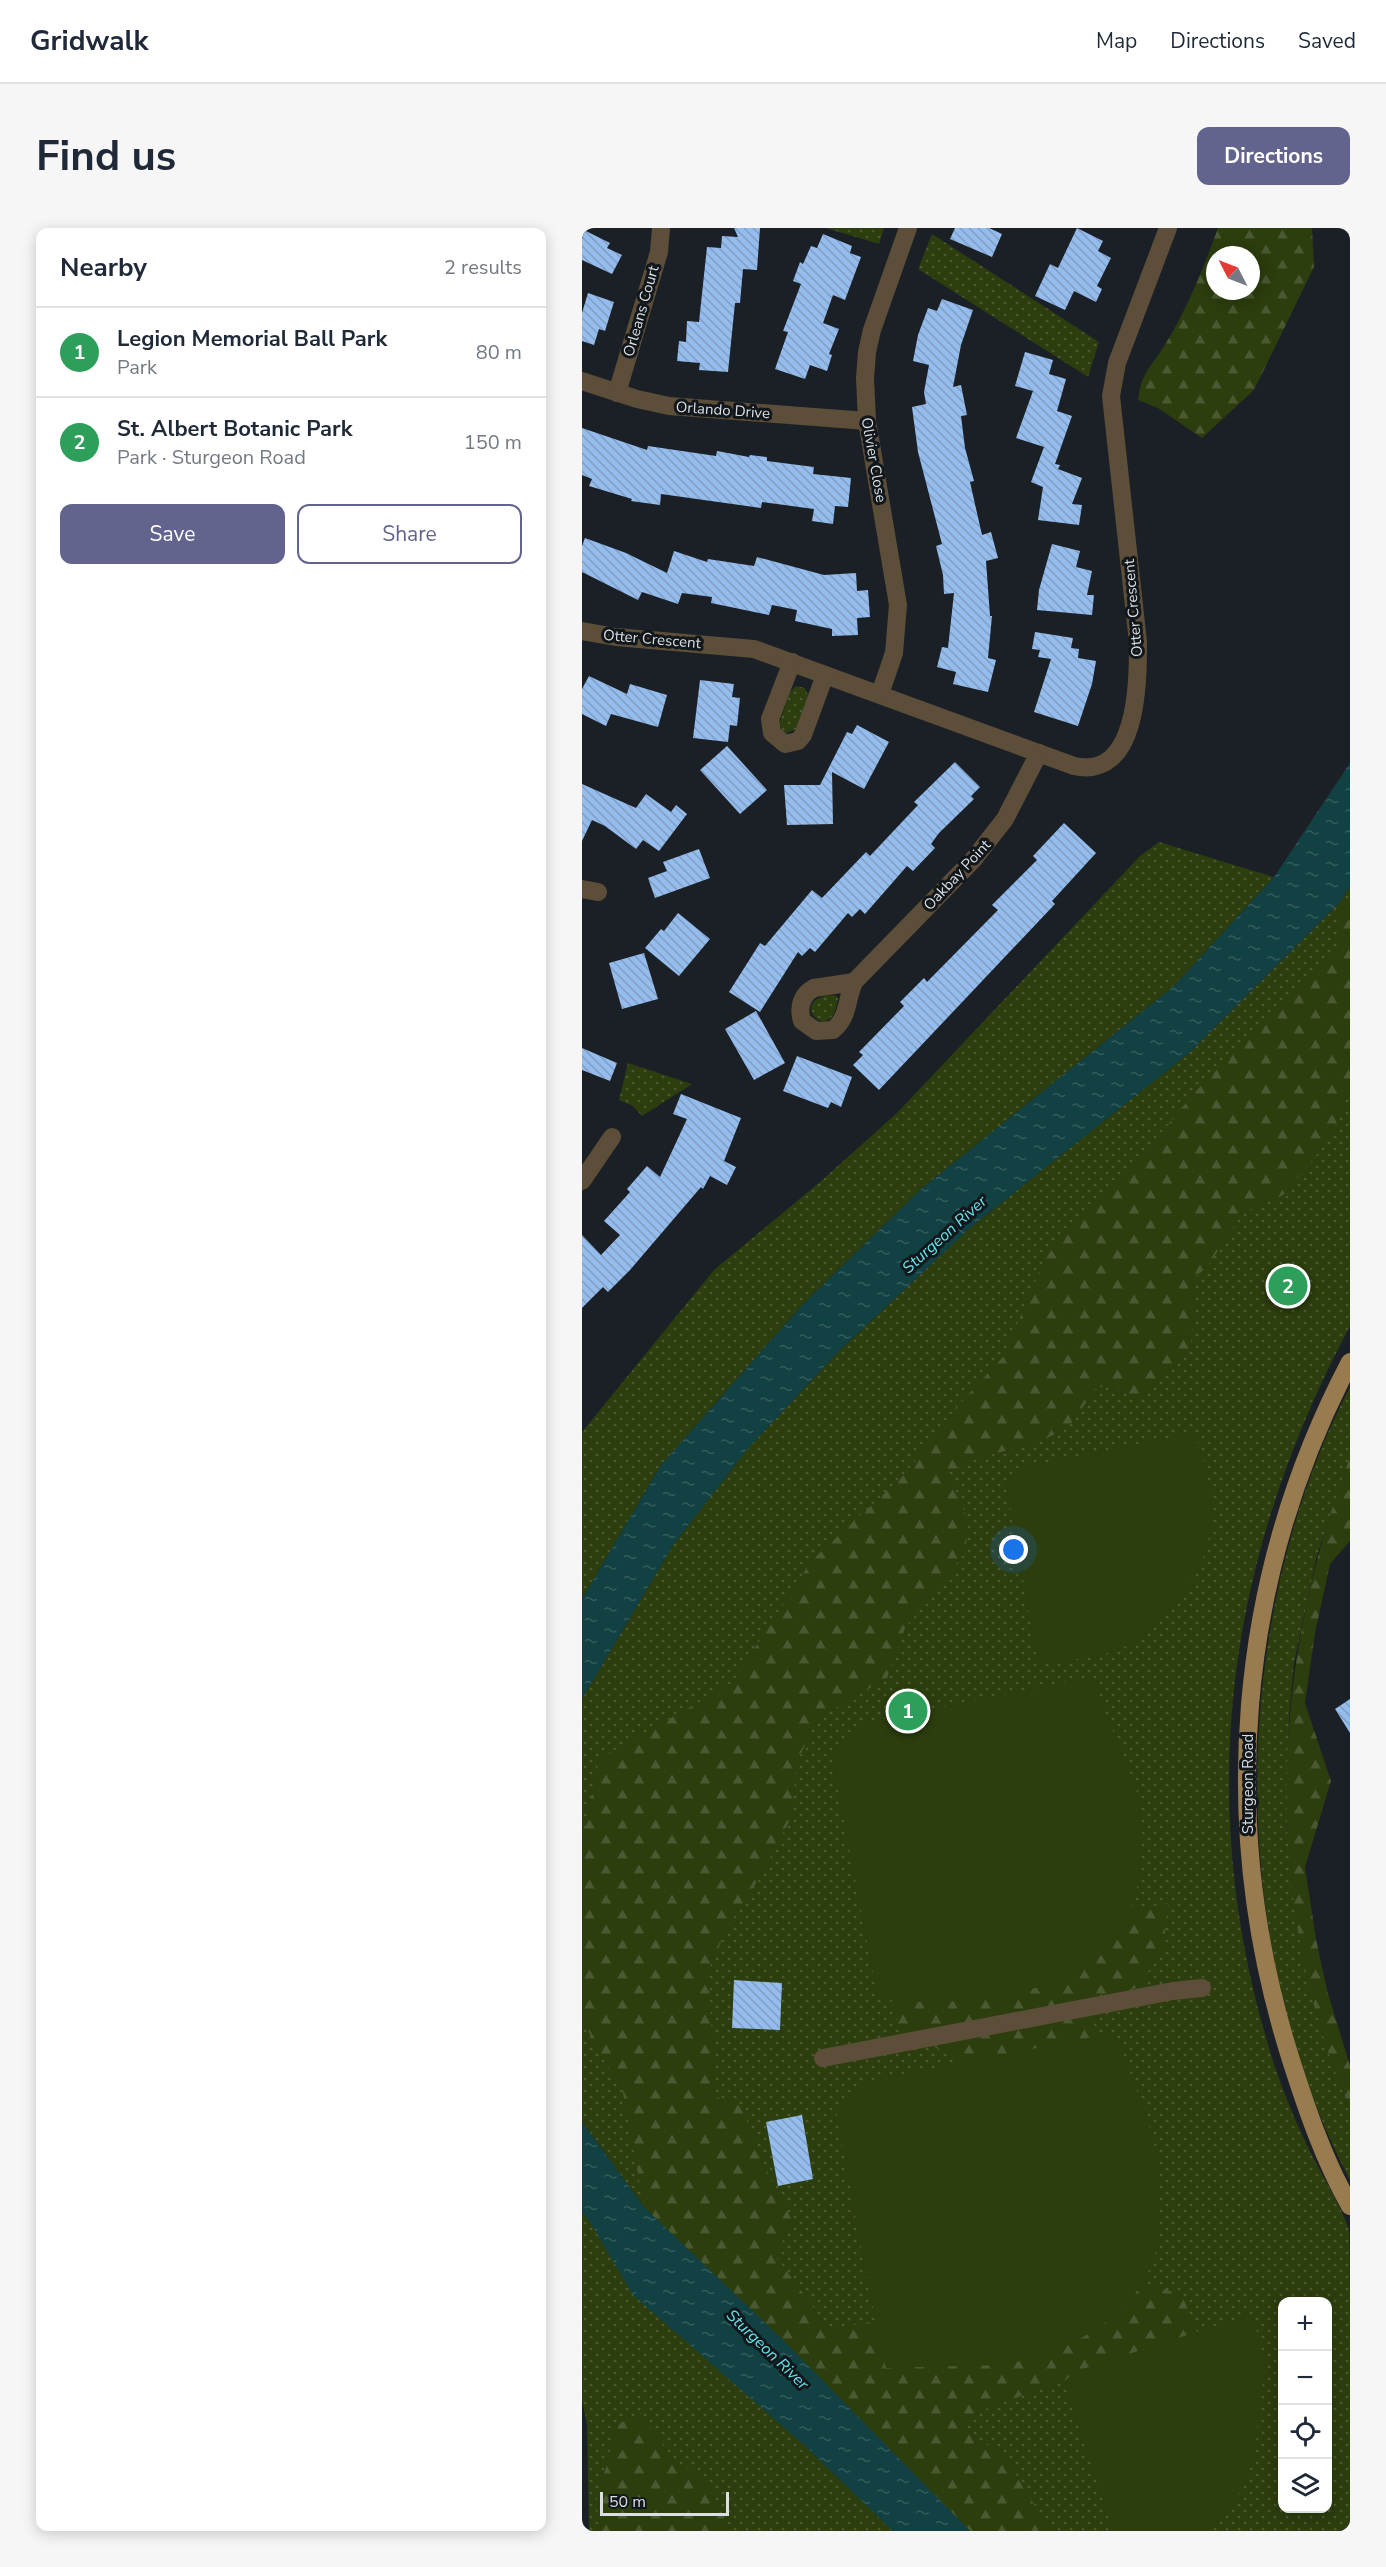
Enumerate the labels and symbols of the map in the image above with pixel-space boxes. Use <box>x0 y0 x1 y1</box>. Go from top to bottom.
north arrow <box>1206 246 1260 300</box>
street label: Orleans Court <box>618 262 664 359</box>
street label: Orlando Drive <box>675 397 771 423</box>
street label: Olivier Close <box>857 416 891 504</box>
street label: Otter Crescent <box>1119 558 1147 658</box>
street label: Otter Crescent <box>602 625 702 653</box>
street label: Oakbay Point <box>919 835 995 915</box>
water label: Sturgeon River <box>898 1190 993 1279</box>
pin: 2 <box>1268 1264 1308 1308</box>
your location <box>999 1535 1028 1564</box>
pin: 1 <box>888 1688 928 1734</box>
street label: Sturgeon Road <box>1238 1734 1258 1834</box>
water label: Sturgeon River <box>721 2305 814 2396</box>
scale bar <box>600 2489 729 2516</box>

